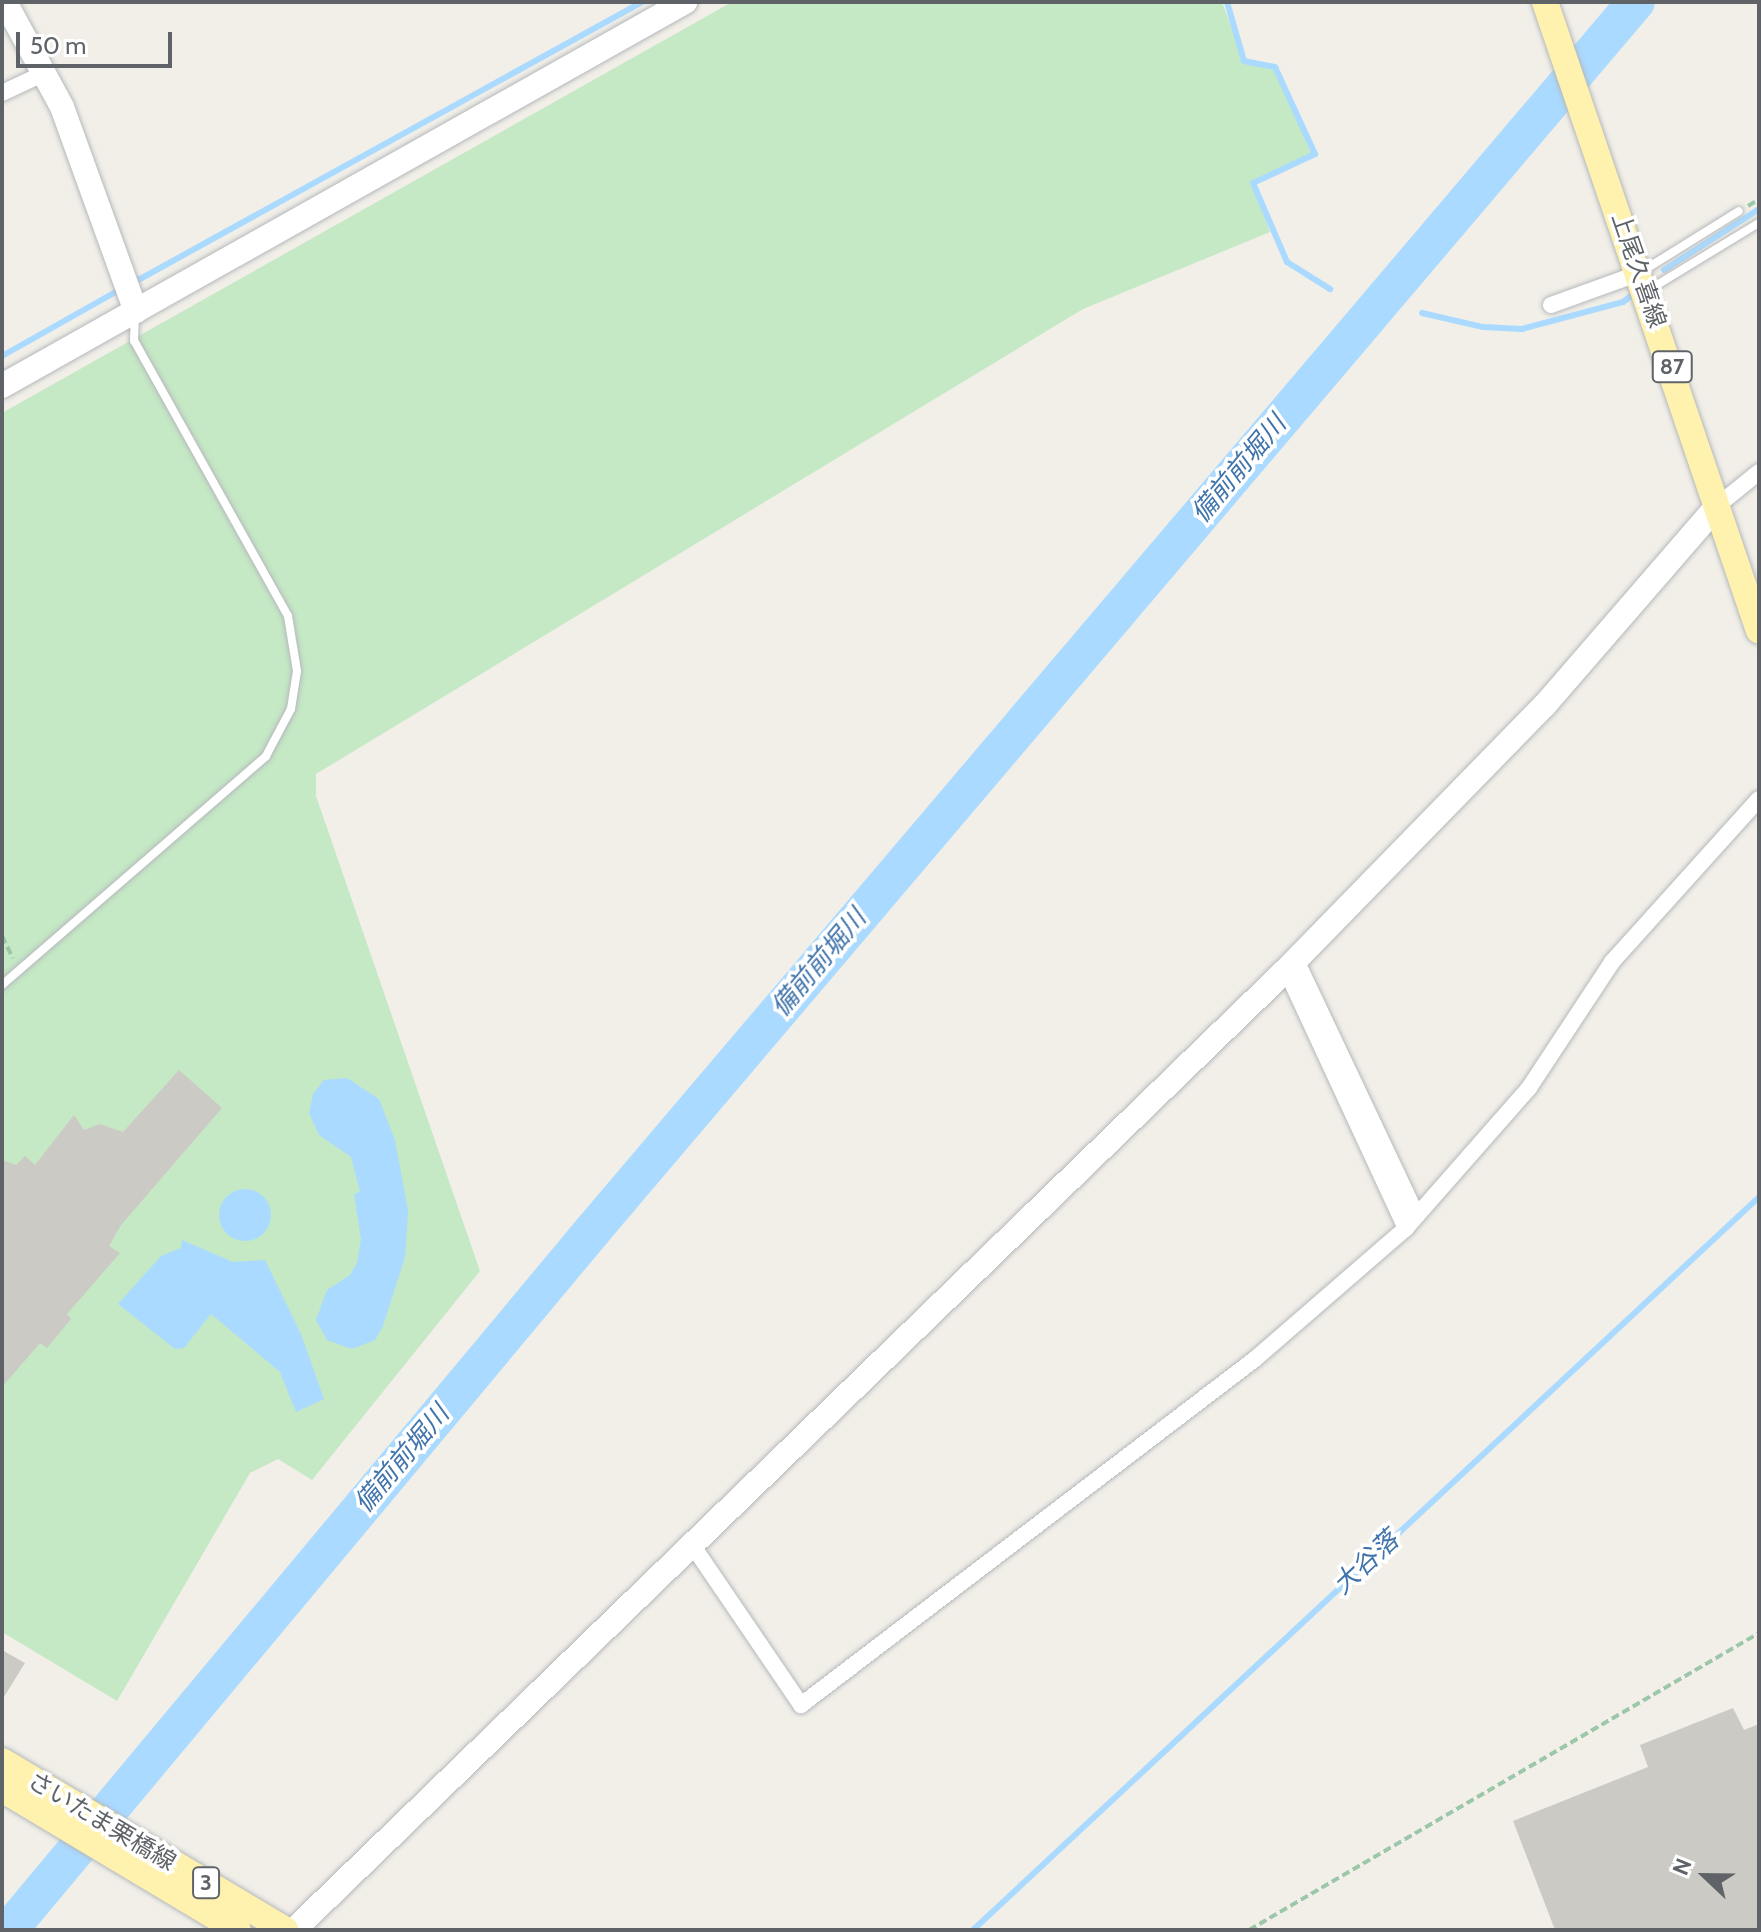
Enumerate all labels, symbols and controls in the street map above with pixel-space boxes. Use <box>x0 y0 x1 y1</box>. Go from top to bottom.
scale bar <box>20 16 176 66</box>
text: 50 m <box>30 31 86 60</box>
street label: 上尾久喜線 <box>1606 209 1672 331</box>
road number: 87 <box>1650 349 1694 385</box>
water label: 備前前堀川 <box>1185 409 1293 529</box>
water label: 備前前堀川 <box>765 903 873 1023</box>
water label: 備前前堀川 <box>348 1399 456 1519</box>
water label: 大谷落 <box>1327 1525 1405 1601</box>
street label: さいたま栗橋線 <box>23 1765 181 1877</box>
north arrow <box>1665 1836 1745 1916</box>
text: N <box>1667 1855 1698 1879</box>
road number: 3 <box>192 1865 220 1901</box>

